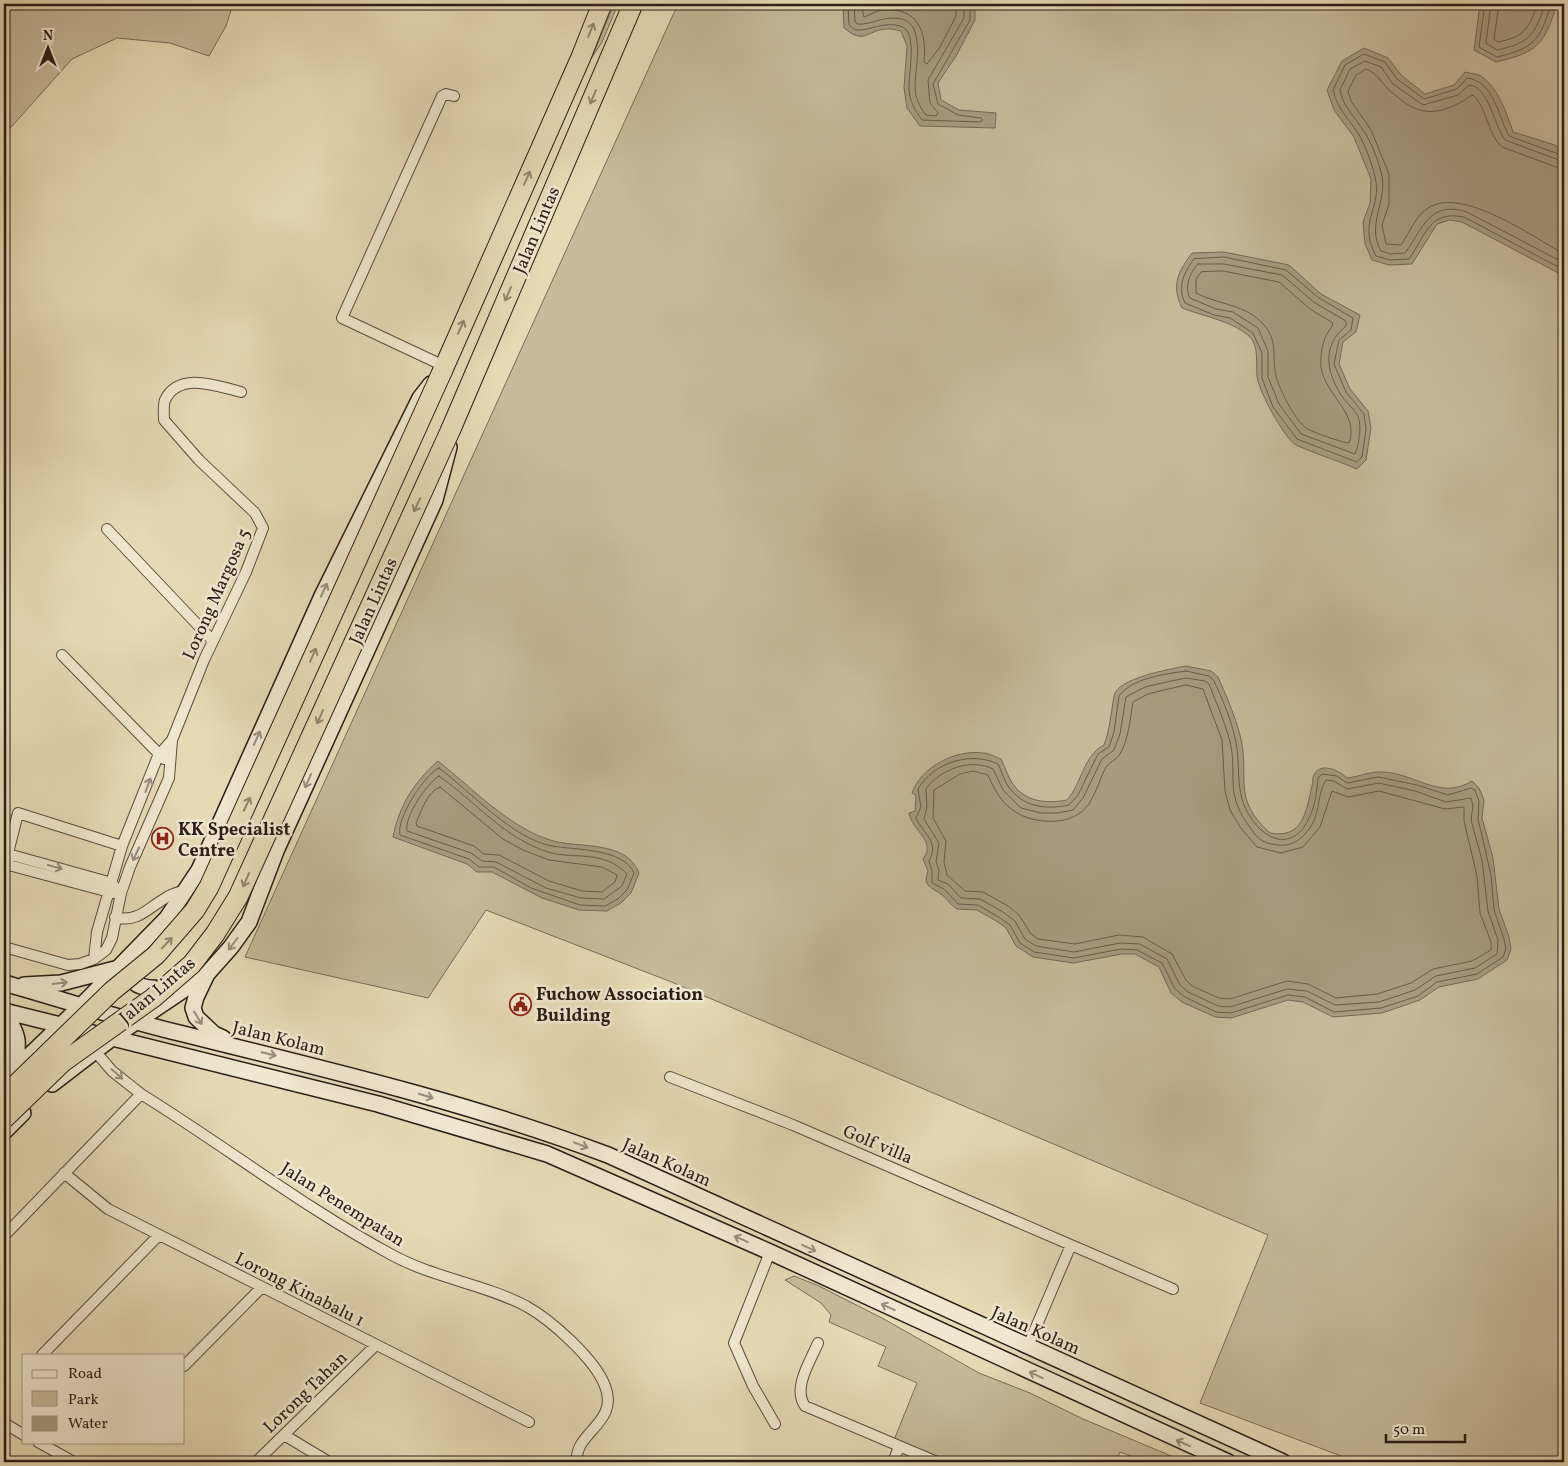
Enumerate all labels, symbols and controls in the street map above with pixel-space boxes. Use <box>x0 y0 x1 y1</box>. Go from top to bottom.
north arrow <box>22 22 72 72</box>
one-way arrow <box>587 23 596 38</box>
text: N <box>43 27 53 46</box>
one-way arrow <box>587 89 597 104</box>
one-way arrow <box>522 171 532 186</box>
street label: Jalan Lintas <box>508 183 567 278</box>
one-way arrow <box>503 286 513 301</box>
one-way arrow <box>457 320 467 335</box>
one-way arrow <box>411 497 421 512</box>
street label: Lorong Margosa 5 <box>177 525 258 664</box>
street label: Jalan Lintas <box>344 554 405 649</box>
one-way arrow <box>320 583 329 598</box>
one-way arrow <box>309 648 319 663</box>
one-way arrow <box>315 709 325 724</box>
one-way arrow <box>253 731 263 746</box>
one-way arrow <box>303 773 313 788</box>
one-way arrow <box>144 778 153 793</box>
one-way arrow <box>242 796 252 811</box>
place label: KK Specialist Centre <box>178 818 290 864</box>
hospital icon: KK Specialist Centre <box>150 827 174 851</box>
one-way arrow <box>131 846 141 861</box>
one-way arrow <box>46 863 62 872</box>
one-way arrow <box>240 872 250 887</box>
one-way arrow <box>161 937 173 950</box>
one-way arrow <box>228 937 238 951</box>
street label: Jalan Lintas <box>114 952 202 1031</box>
one-way arrow <box>51 977 67 987</box>
place label: Fuchow Association Building <box>536 983 703 1029</box>
public building icon: Fuchow Association Building <box>508 992 532 1016</box>
one-way arrow <box>193 1010 203 1025</box>
street label: Jalan Kolam <box>230 1016 328 1063</box>
one-way arrow <box>261 1050 277 1059</box>
one-way arrow <box>110 1068 123 1080</box>
one-way arrow <box>418 1092 434 1102</box>
street label: Golf villa <box>839 1119 916 1171</box>
street label: Jalan Kolam <box>618 1133 715 1194</box>
one-way arrow <box>573 1141 588 1151</box>
street label: Jalan Penempatan <box>275 1157 409 1254</box>
one-way arrow <box>734 1234 749 1244</box>
one-way arrow <box>801 1243 816 1253</box>
street label: Lorong Kinabalu 1 <box>230 1247 369 1334</box>
street label: Jalan Kolam <box>987 1301 1084 1362</box>
one-way arrow <box>881 1302 896 1312</box>
street label: Lorong Tahan <box>258 1346 354 1440</box>
legend <box>22 1354 185 1444</box>
text: Road <box>68 1364 102 1385</box>
one-way arrow <box>1029 1370 1044 1380</box>
text: Park <box>68 1390 99 1411</box>
scale bar <box>1386 1411 1464 1443</box>
text: Water <box>68 1414 108 1435</box>
text: 50 m <box>1393 1420 1425 1441</box>
one-way arrow <box>1176 1437 1191 1447</box>

